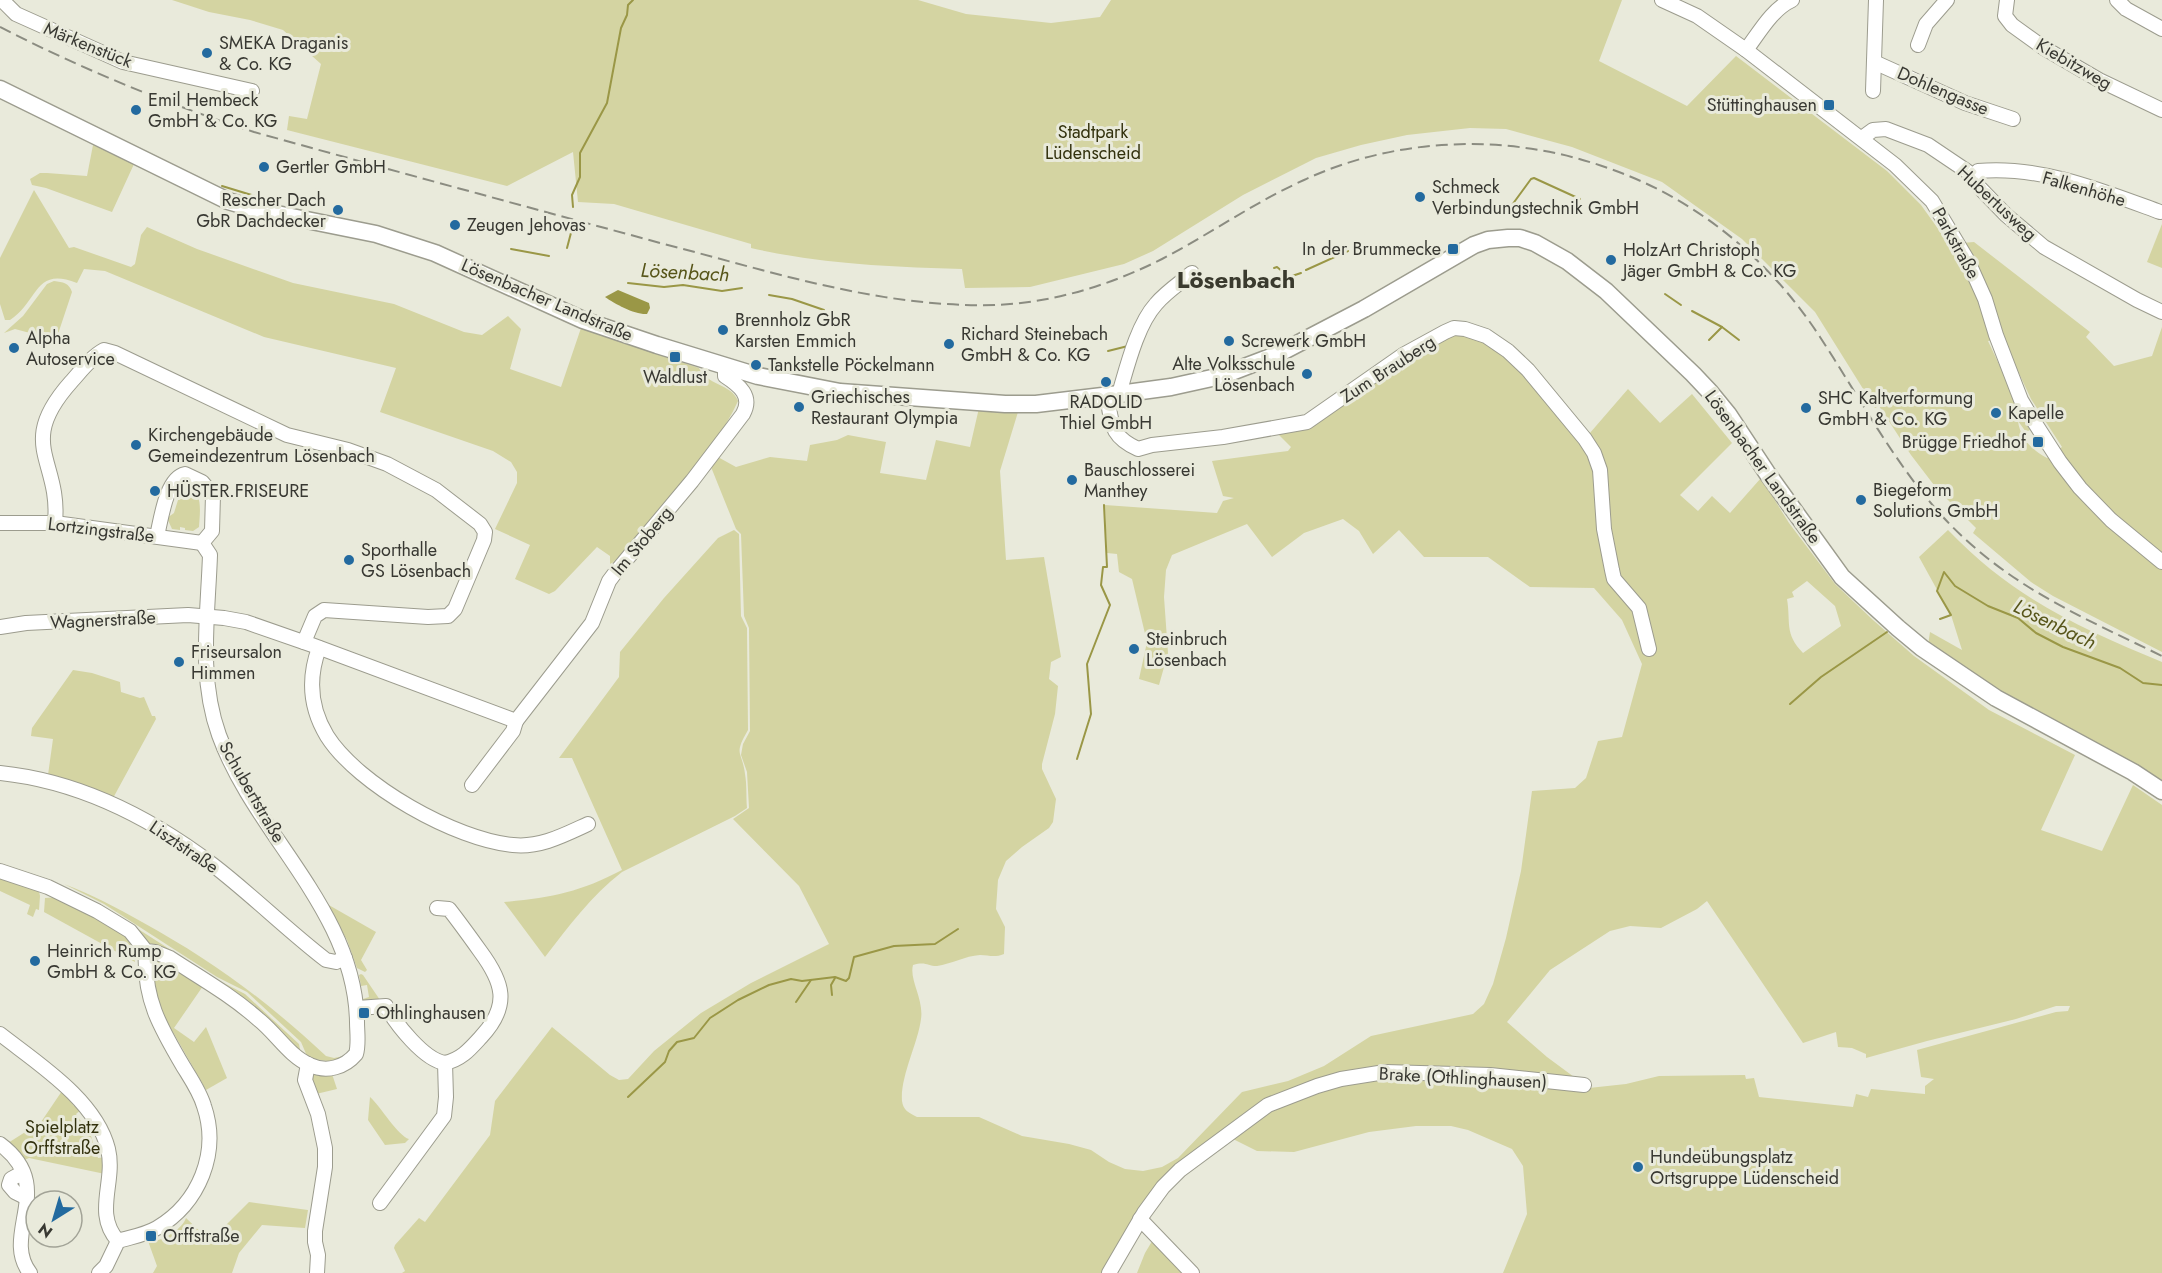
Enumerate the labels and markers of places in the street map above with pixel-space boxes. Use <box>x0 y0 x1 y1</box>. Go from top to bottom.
place label: SMEKA Draganis & Co. KG <box>219 30 348 77</box>
marker: SMEKA Draganis & Co. KG <box>200 46 214 60</box>
place label: Emil Hembeck GmbH & Co. KG <box>148 87 277 134</box>
place label: Stüttinghausen <box>1707 92 1817 118</box>
marker: Stüttinghausen <box>1822 98 1836 112</box>
marker: Emil Hembeck GmbH & Co. KG <box>129 103 143 117</box>
place label: Gertler GmbH <box>276 154 386 180</box>
marker: Gertler GmbH <box>257 160 271 174</box>
place label: Schmeck Verbindungstechnik GmbH <box>1432 174 1639 221</box>
place label: Rescher Dach GbR Dachdecker <box>196 187 327 234</box>
marker: Schmeck Verbindungstechnik GmbH <box>1413 190 1427 204</box>
marker: Rescher Dach GbR Dachdecker <box>331 203 345 217</box>
place label: Zeugen Jehovas <box>467 212 586 238</box>
marker: Zeugen Jehovas <box>448 218 462 232</box>
place label: In der Brummecke <box>1302 236 1441 262</box>
place label: HolzArt Christoph Jäger GmbH & Co. KG <box>1621 237 1797 284</box>
marker: In der Brummecke <box>1446 242 1460 256</box>
marker: HolzArt Christoph Jäger GmbH & Co. KG <box>1604 253 1618 267</box>
place label: Brennholz GbR Karsten Emmich <box>735 307 856 354</box>
place label: Richard Steinebach GmbH & Co. KG <box>961 321 1108 368</box>
marker: Brennholz GbR Karsten Emmich <box>716 323 730 337</box>
place label: Alpha Autoservice <box>26 325 115 372</box>
place label: Screwerk GmbH <box>1241 328 1366 354</box>
marker: Screwerk GmbH <box>1222 334 1236 348</box>
marker: Richard Steinebach GmbH & Co. KG <box>942 337 956 351</box>
marker: Alpha Autoservice <box>7 341 21 355</box>
marker: Waldlust <box>668 350 682 364</box>
place label: Alte Volksschule Lösenbach <box>1172 351 1295 398</box>
place label: Tankstelle Pöckelmann <box>768 352 935 378</box>
marker: Tankstelle Pöckelmann <box>749 358 763 372</box>
place label: Waldlust <box>643 364 708 390</box>
marker: Alte Volksschule Lösenbach <box>1300 367 1314 381</box>
marker: RADOLID Thiel GmbH <box>1099 375 1113 389</box>
place label: Griechisches Restaurant Olympia <box>811 384 958 431</box>
place label: SHC Kaltverformung GmbH & Co. KG <box>1818 385 1973 432</box>
place label: RADOLID Thiel GmbH <box>1060 389 1152 436</box>
marker: Griechisches Restaurant Olympia <box>792 400 806 414</box>
place label: Kapelle <box>2008 400 2064 426</box>
marker: SHC Kaltverformung GmbH & Co. KG <box>1799 401 1813 415</box>
marker: Kapelle <box>1989 406 2003 420</box>
place label: Kirchengebäude Gemeindezentrum Lösenbach <box>148 422 375 469</box>
place label: Brügge Friedhof <box>1902 429 2027 455</box>
marker: Brügge Friedhof <box>2031 435 2045 449</box>
marker: Kirchengebäude Gemeindezentrum Lösenbach <box>129 438 143 452</box>
place label: Bauschlosserei Manthey <box>1084 457 1195 504</box>
marker: Bauschlosserei Manthey <box>1065 473 1079 487</box>
place label: Biegeform Solutions GmbH <box>1873 477 1998 524</box>
place label: HÜSTER.FRISEURE <box>167 478 309 504</box>
marker: HÜSTER.FRISEURE <box>148 484 162 498</box>
marker: Biegeform Solutions GmbH <box>1854 493 1868 507</box>
place label: Sporthalle GS Lösenbach <box>361 537 471 584</box>
marker: Sporthalle GS Lösenbach <box>342 553 356 567</box>
place label: Steinbruch Lösenbach <box>1146 626 1228 673</box>
place label: Friseursalon Himmen <box>191 639 282 686</box>
marker: Steinbruch Lösenbach <box>1127 642 1141 656</box>
marker: Friseursalon Himmen <box>172 655 186 669</box>
place label: Heinrich Rump GmbH & Co. KG <box>47 938 176 985</box>
marker: Heinrich Rump GmbH & Co. KG <box>28 954 42 968</box>
place label: Othlinghausen <box>376 1000 486 1026</box>
marker: Othlinghausen <box>357 1006 371 1020</box>
place label: Hundeübungsplatz Ortsgruppe Lüdenscheid <box>1650 1144 1839 1191</box>
marker: Hundeübungsplatz Ortsgruppe Lüdenscheid <box>1631 1160 1645 1174</box>
place label: Orffstraße <box>163 1223 240 1249</box>
marker: Orffstraße <box>144 1229 158 1243</box>

